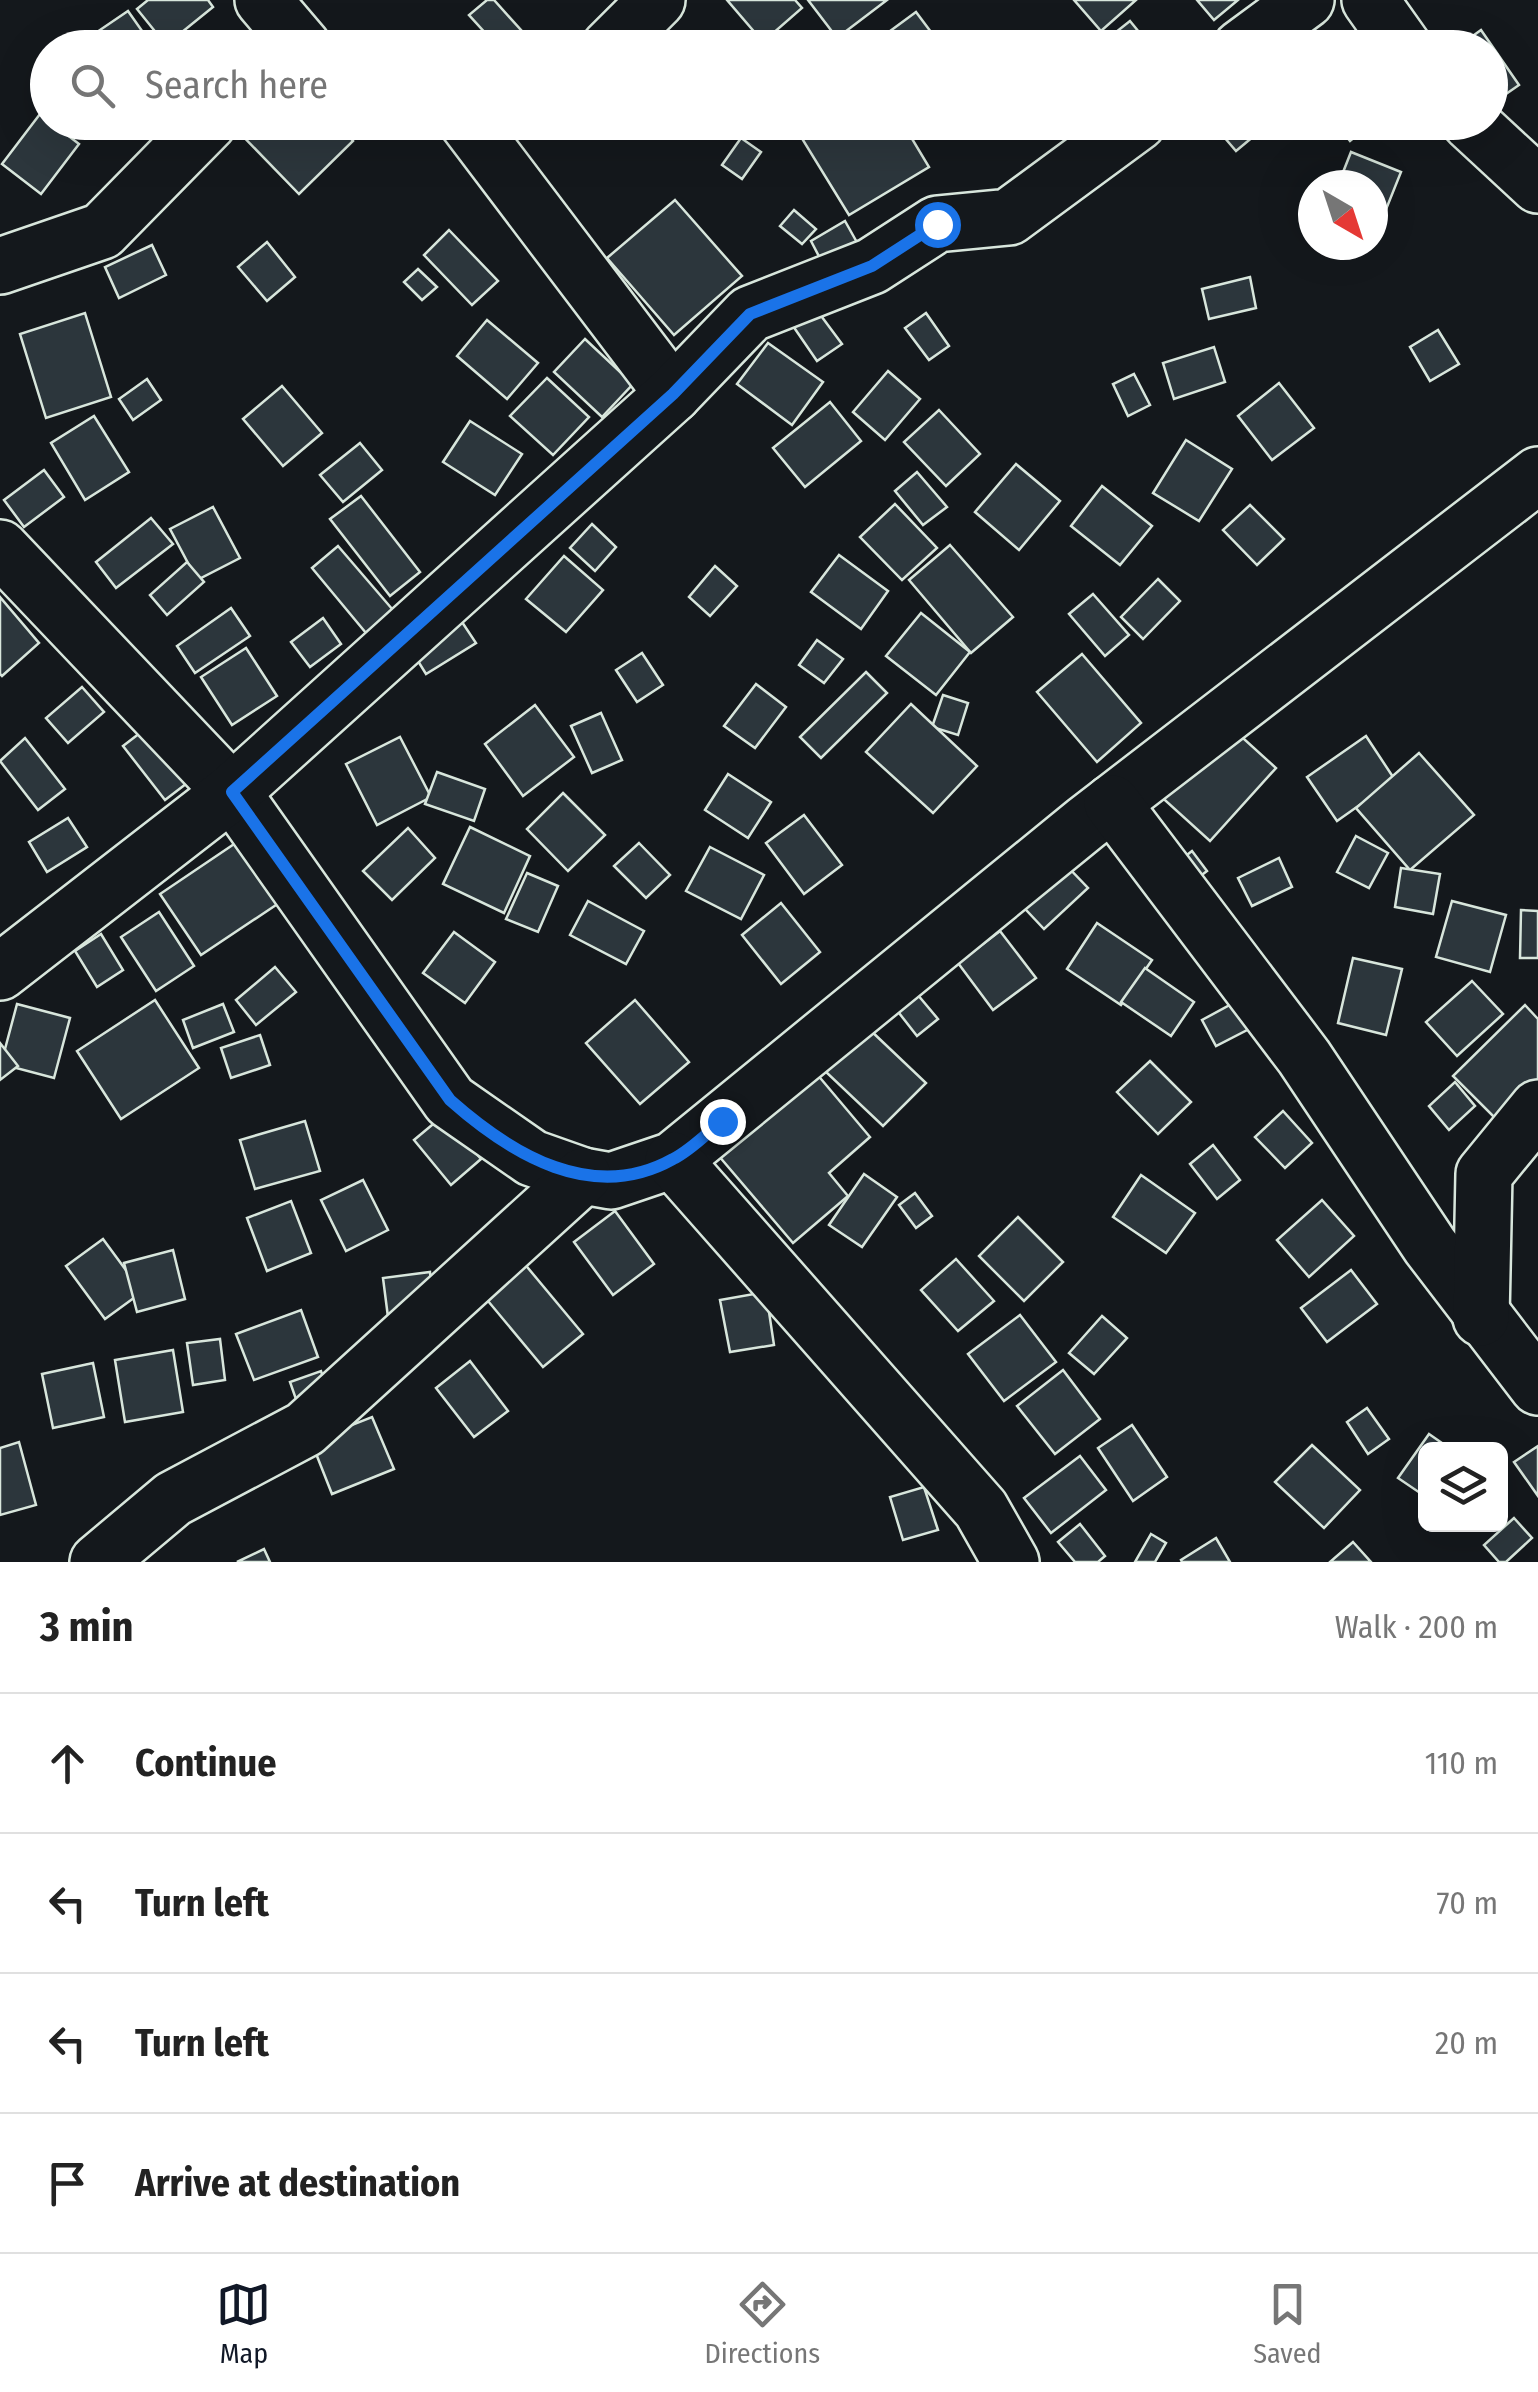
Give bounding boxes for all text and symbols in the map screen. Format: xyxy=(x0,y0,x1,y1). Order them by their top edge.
search box xyxy=(30,30,1508,140)
icon: search xyxy=(65,58,120,113)
text: Search here xyxy=(145,62,328,108)
north arrow xyxy=(1298,170,1388,260)
route start xyxy=(915,202,961,248)
route end xyxy=(700,1099,746,1145)
map controls xyxy=(1418,1442,1508,1532)
button: layers xyxy=(1418,1442,1508,1532)
text: 3 min xyxy=(40,1602,134,1652)
text: Walk · 200 m xyxy=(1335,1608,1498,1646)
icon: ahead xyxy=(40,1736,95,1791)
text: Continue xyxy=(135,1740,276,1786)
text: 110 m xyxy=(1425,1744,1498,1782)
icon: left xyxy=(40,1876,95,1931)
text: Turn left xyxy=(135,1880,269,1926)
text: 70 m xyxy=(1437,1884,1498,1922)
icon: left xyxy=(40,2016,95,2071)
text: Turn left xyxy=(135,2020,269,2066)
text: 20 m xyxy=(1435,2024,1498,2062)
icon: arrive xyxy=(40,2156,95,2211)
text: Arrive at destination xyxy=(135,2160,460,2206)
tab: Map xyxy=(216,2277,271,2370)
tab: Directions xyxy=(704,2277,820,2370)
tab: Saved xyxy=(1253,2277,1322,2370)

